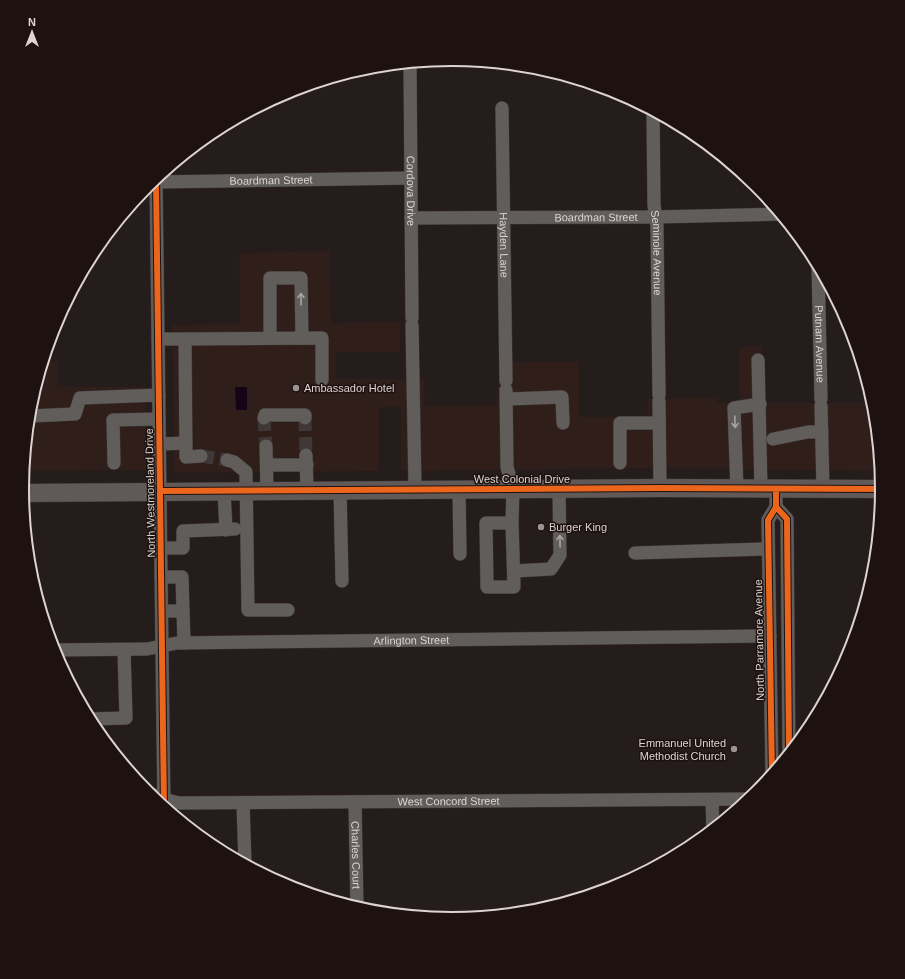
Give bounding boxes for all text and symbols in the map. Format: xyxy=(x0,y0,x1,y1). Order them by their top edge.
north arrow xyxy=(12,12,52,52)
text: N xyxy=(28,16,36,28)
street label: Cordova Drive xyxy=(405,156,417,226)
street label: Boardman Street xyxy=(229,174,313,187)
street label: Seminole Avenue xyxy=(649,209,664,296)
street label: Boardman Street xyxy=(554,211,638,223)
street label: Hayden Lane xyxy=(498,212,510,278)
one-way arrow xyxy=(297,293,305,306)
street label: Putnam Avenue xyxy=(813,305,827,383)
place label: Ambassador Hotel xyxy=(304,382,395,394)
marker: Ambassador Hotel xyxy=(291,383,301,393)
one-way arrow xyxy=(731,415,738,428)
street label: North Westmoreland Drive xyxy=(143,428,157,558)
street label: West Colonial Drive xyxy=(474,473,570,485)
place label: Burger King xyxy=(549,521,607,533)
marker: Burger King xyxy=(536,522,546,532)
one-way arrow xyxy=(556,535,564,548)
street label: North Parramore Avenue xyxy=(752,579,766,701)
street label: Arlington Street xyxy=(373,634,449,647)
place label: Emmanuel United Methodist Church xyxy=(639,737,726,762)
marker: Emmanuel United Methodist Church xyxy=(729,744,739,754)
street label: West Concord Street xyxy=(398,795,500,807)
street label: Charles Court xyxy=(349,821,363,889)

